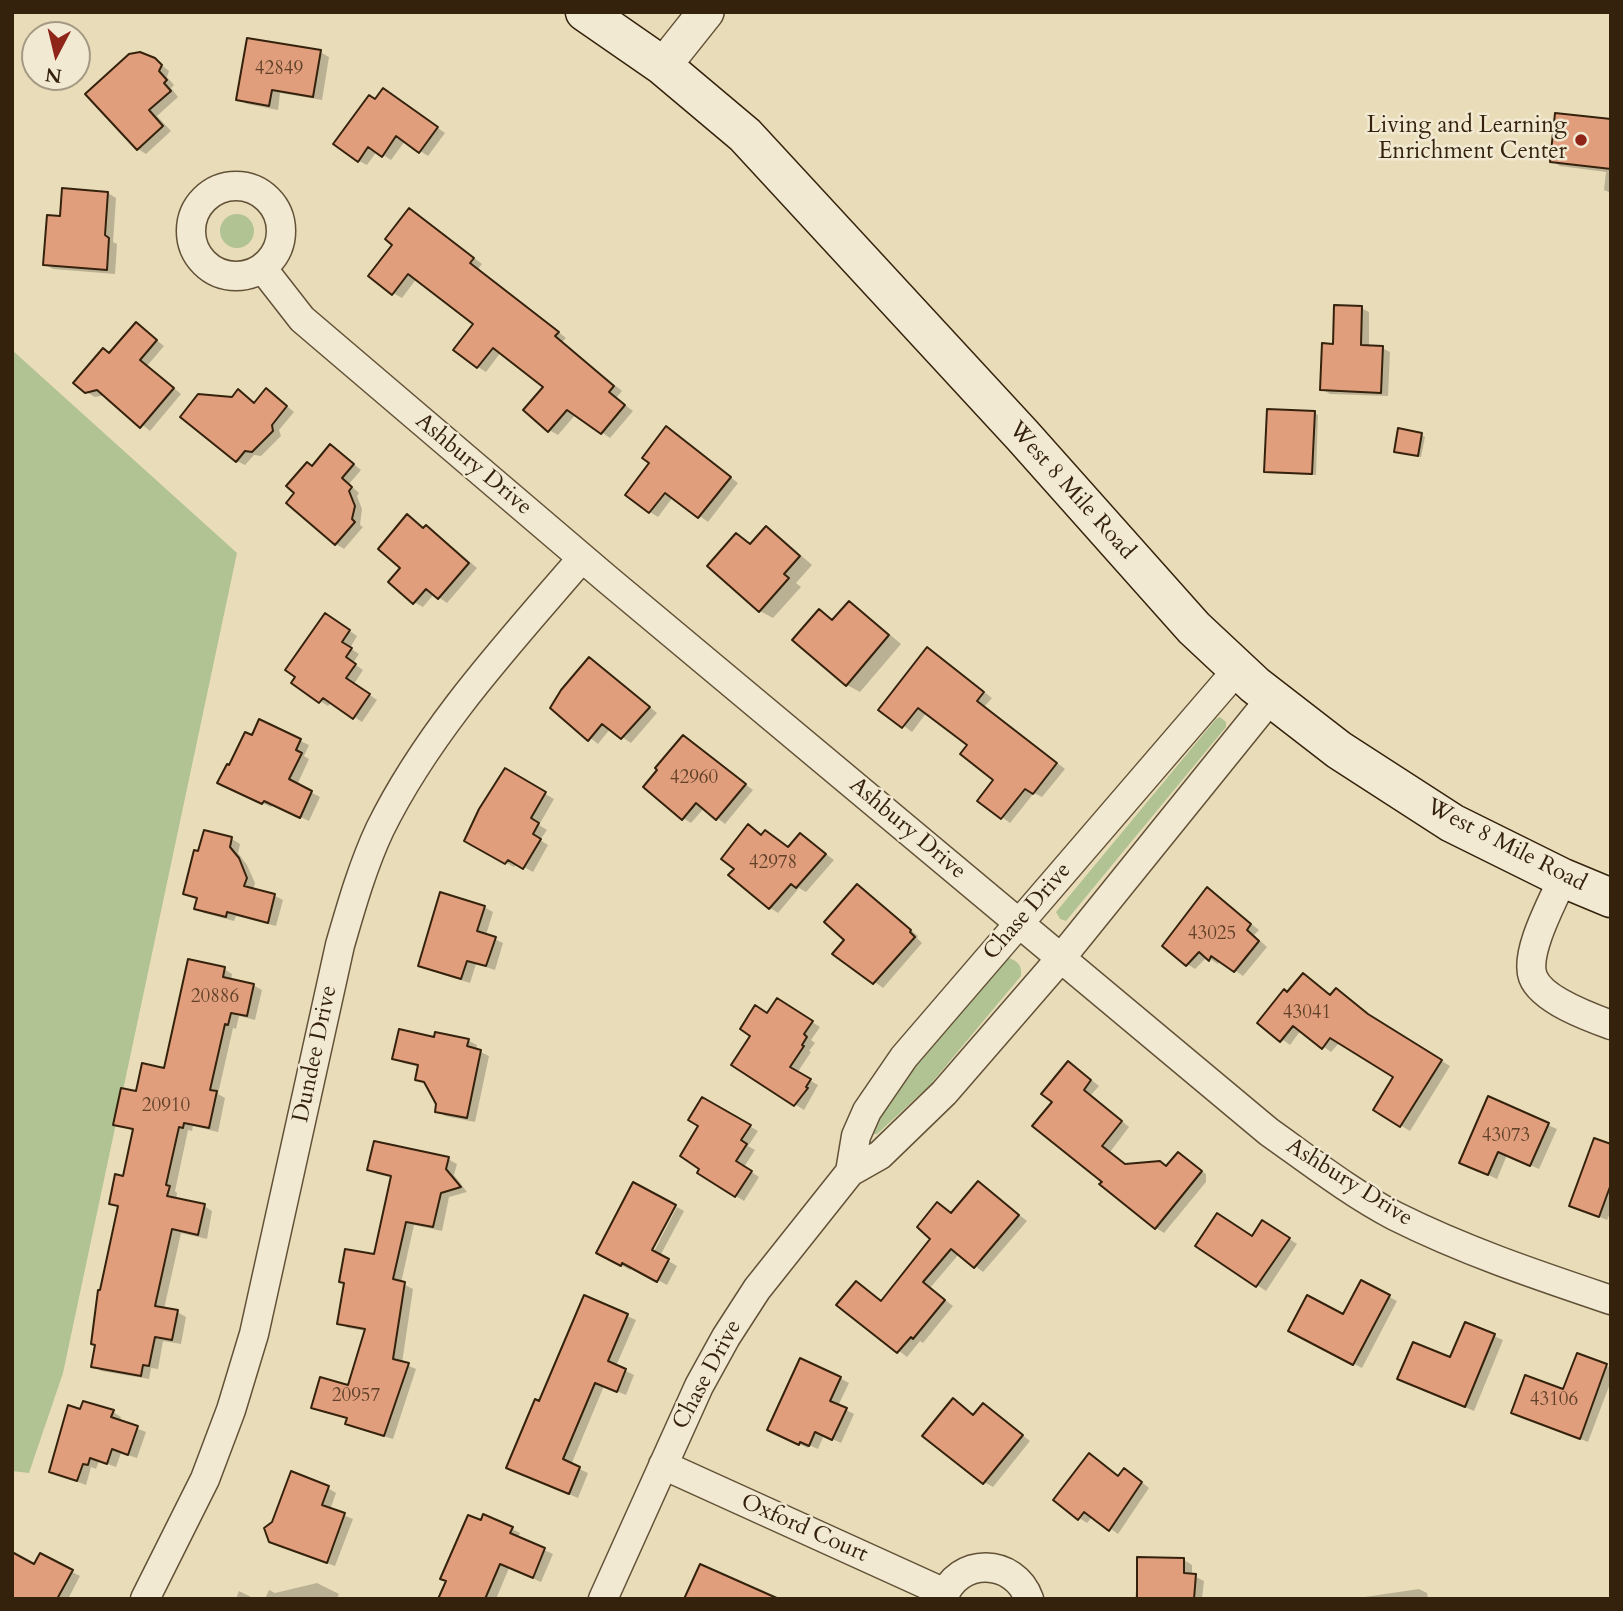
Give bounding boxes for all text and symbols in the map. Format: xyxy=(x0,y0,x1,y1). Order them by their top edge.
north arrow xyxy=(21,21,91,91)
house number: 42849 xyxy=(255,59,303,81)
text: N xyxy=(44,61,63,89)
place label: Living and Learning Enrichment Center xyxy=(1367,113,1567,167)
marker: Living and Learning Enrichment Center xyxy=(1573,132,1589,148)
street label: Ashbury Drive xyxy=(409,408,537,522)
street label: West 8 Mile Road xyxy=(1002,416,1140,566)
house number: 42960 xyxy=(670,768,718,790)
street label: Ashbury Drive xyxy=(843,772,971,886)
street label: West 8 Mile Road xyxy=(1421,794,1591,898)
house number: 42978 xyxy=(749,853,797,875)
street label: Chase Drive xyxy=(978,858,1078,966)
house number: 43025 xyxy=(1188,924,1236,946)
street label: Dundee Drive xyxy=(288,983,344,1125)
house number: 20886 xyxy=(191,987,239,1009)
house number: 43041 xyxy=(1283,1003,1331,1025)
house number: 20910 xyxy=(142,1096,190,1118)
house number: 43073 xyxy=(1482,1126,1530,1148)
street label: Ashbury Drive xyxy=(1281,1133,1417,1233)
street label: Chase Drive xyxy=(668,1316,748,1434)
house number: 20957 xyxy=(332,1386,380,1408)
house number: 43106 xyxy=(1530,1390,1578,1412)
street label: Oxford Court xyxy=(736,1489,872,1569)

